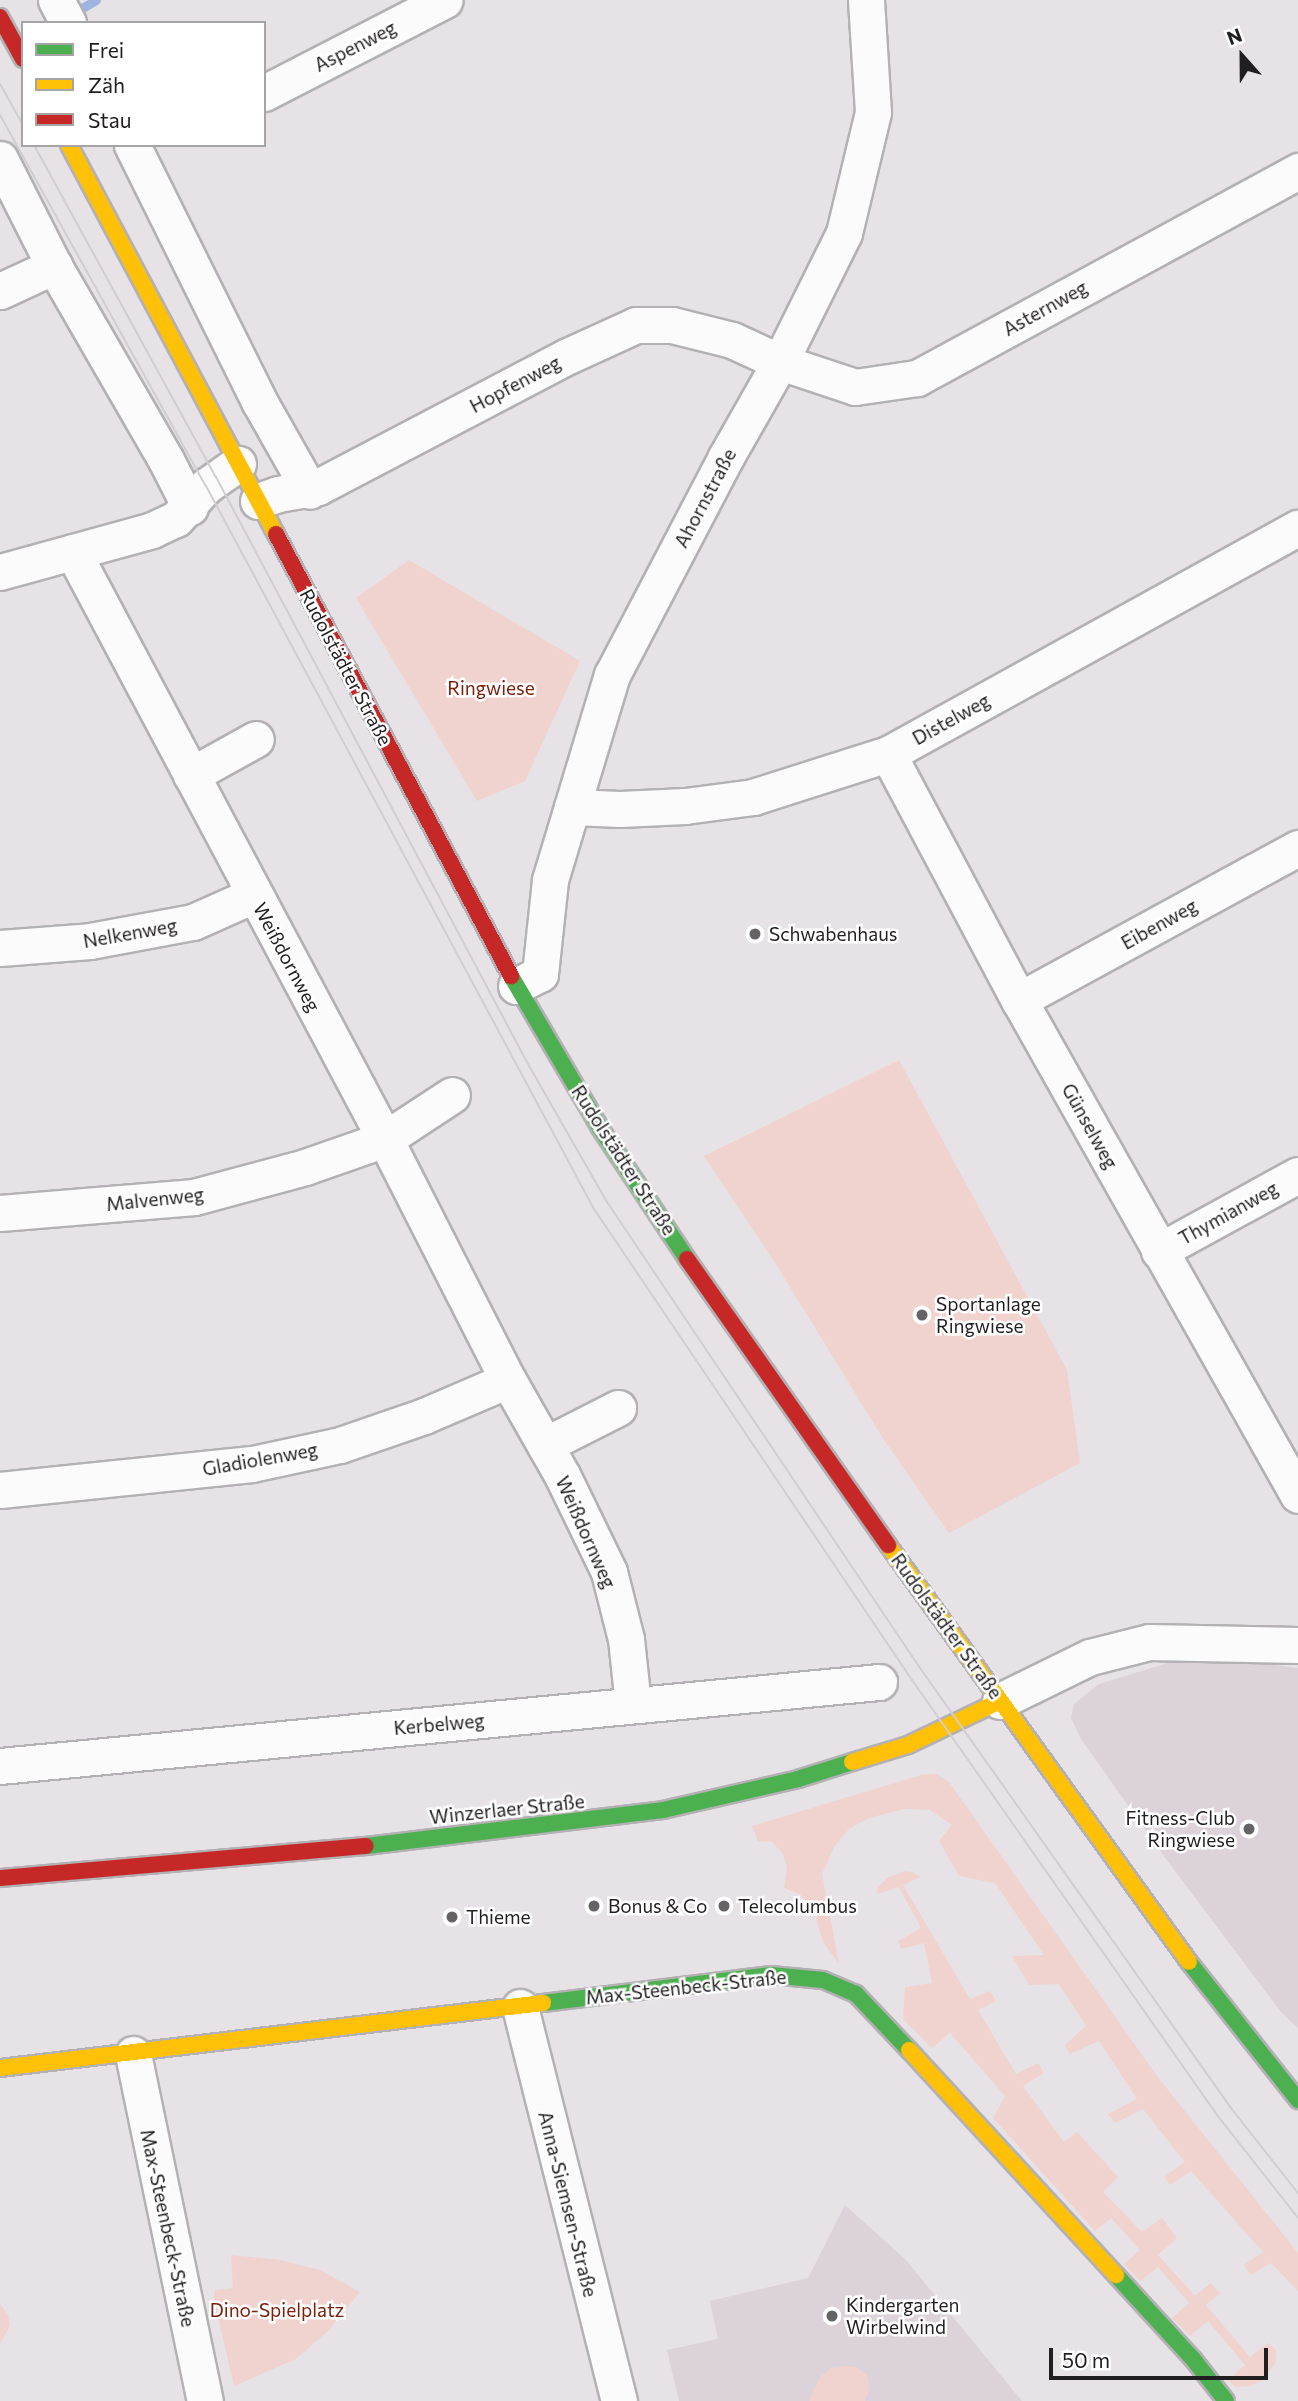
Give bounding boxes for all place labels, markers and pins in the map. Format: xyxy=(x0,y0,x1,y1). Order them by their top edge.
place label: Schwabenhaus xyxy=(769,923,897,945)
marker: Schwabenhaus xyxy=(747,926,763,942)
place label: Sportanlage Ringwiese xyxy=(936,1293,1041,1337)
marker: Sportanlage Ringwiese xyxy=(914,1307,930,1323)
place label: Fitness-Club Ringwiese xyxy=(1126,1807,1235,1851)
marker: Fitness-Club Ringwiese xyxy=(1241,1821,1257,1837)
place label: Bonus & Co xyxy=(608,1895,707,1917)
place label: Telecolumbus xyxy=(738,1895,857,1917)
marker: Bonus & Co xyxy=(586,1898,602,1914)
marker: Telecolumbus xyxy=(716,1898,732,1914)
place label: Thieme xyxy=(466,1906,531,1928)
marker: Thieme xyxy=(444,1909,460,1925)
place label: Kindergarten Wirbelwind xyxy=(846,2294,959,2338)
marker: Kindergarten Wirbelwind xyxy=(824,2308,840,2324)

